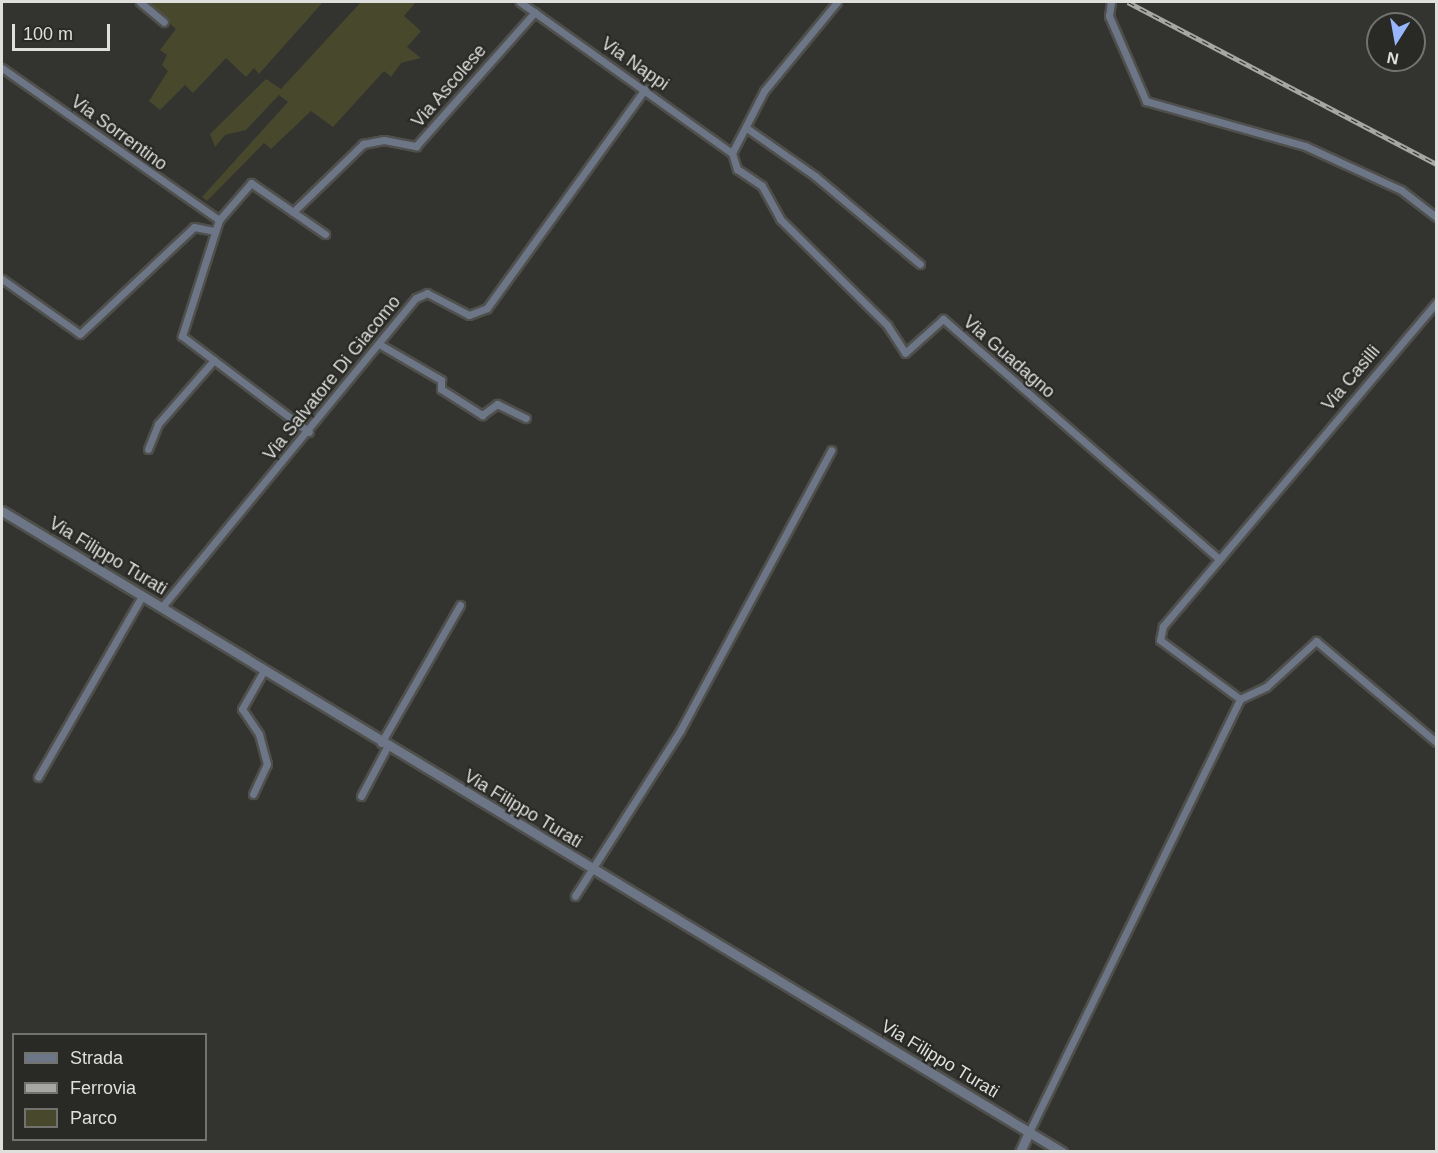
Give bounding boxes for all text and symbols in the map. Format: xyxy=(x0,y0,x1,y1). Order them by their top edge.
scale bar xyxy=(15,12,112,50)
north arrow xyxy=(1366,12,1426,72)
text: 100 m xyxy=(23,24,73,44)
street label: Via Nappi xyxy=(597,33,673,95)
street label: Via Ascolese xyxy=(407,40,491,132)
text: N xyxy=(1386,49,1400,68)
street label: Via Sorrentino xyxy=(67,91,171,175)
street label: Via Salvatore Di Giacomo xyxy=(259,291,405,465)
street label: Via Guadagno xyxy=(959,311,1059,403)
street label: Via Casilli xyxy=(1317,341,1385,415)
street label: Via Filippo Turati xyxy=(45,512,171,600)
street label: Via Filippo Turati xyxy=(460,765,586,853)
street label: Via Filippo Turati xyxy=(877,1015,1003,1103)
legend xyxy=(12,1033,207,1141)
text: Strada xyxy=(70,1048,123,1068)
text: Ferrovia xyxy=(70,1078,136,1098)
text: Parco xyxy=(70,1108,117,1128)

